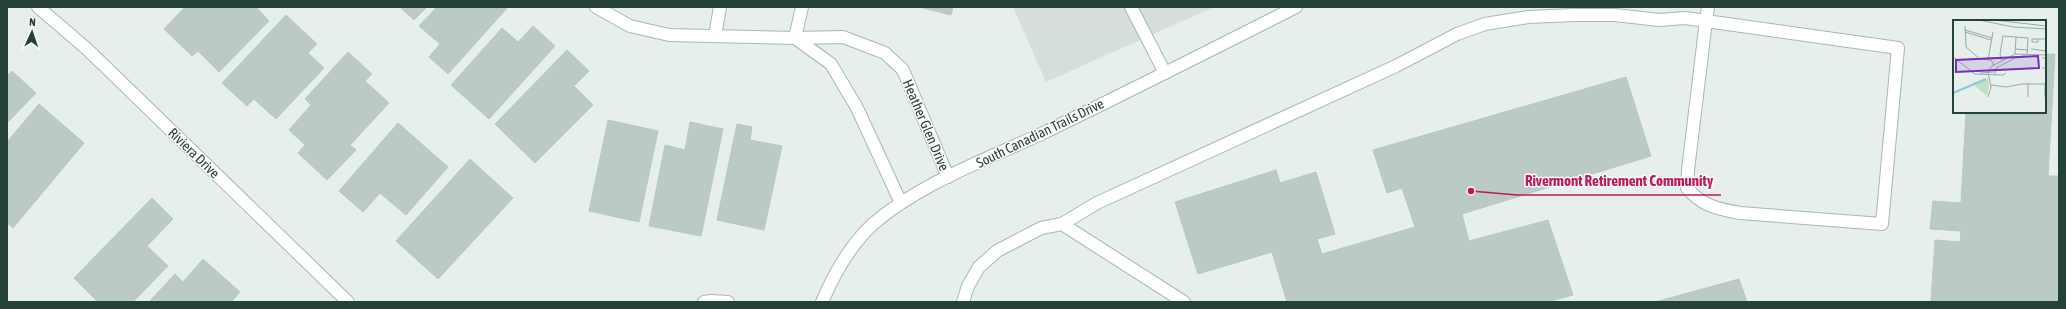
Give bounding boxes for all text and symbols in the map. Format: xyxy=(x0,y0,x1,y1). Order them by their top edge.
north arrow xyxy=(12,12,52,52)
text: N xyxy=(29,16,36,28)
inset map xyxy=(1953,20,2046,113)
street label: Heather Glen Drive xyxy=(900,77,952,173)
street label: South Canadian Trails Drive xyxy=(974,95,1106,171)
street label: Riviera Drive xyxy=(165,125,223,181)
callout: Rivermont Retirement Community xyxy=(1517,168,1721,195)
text: Rivermont Retirement Community xyxy=(1525,172,1714,189)

